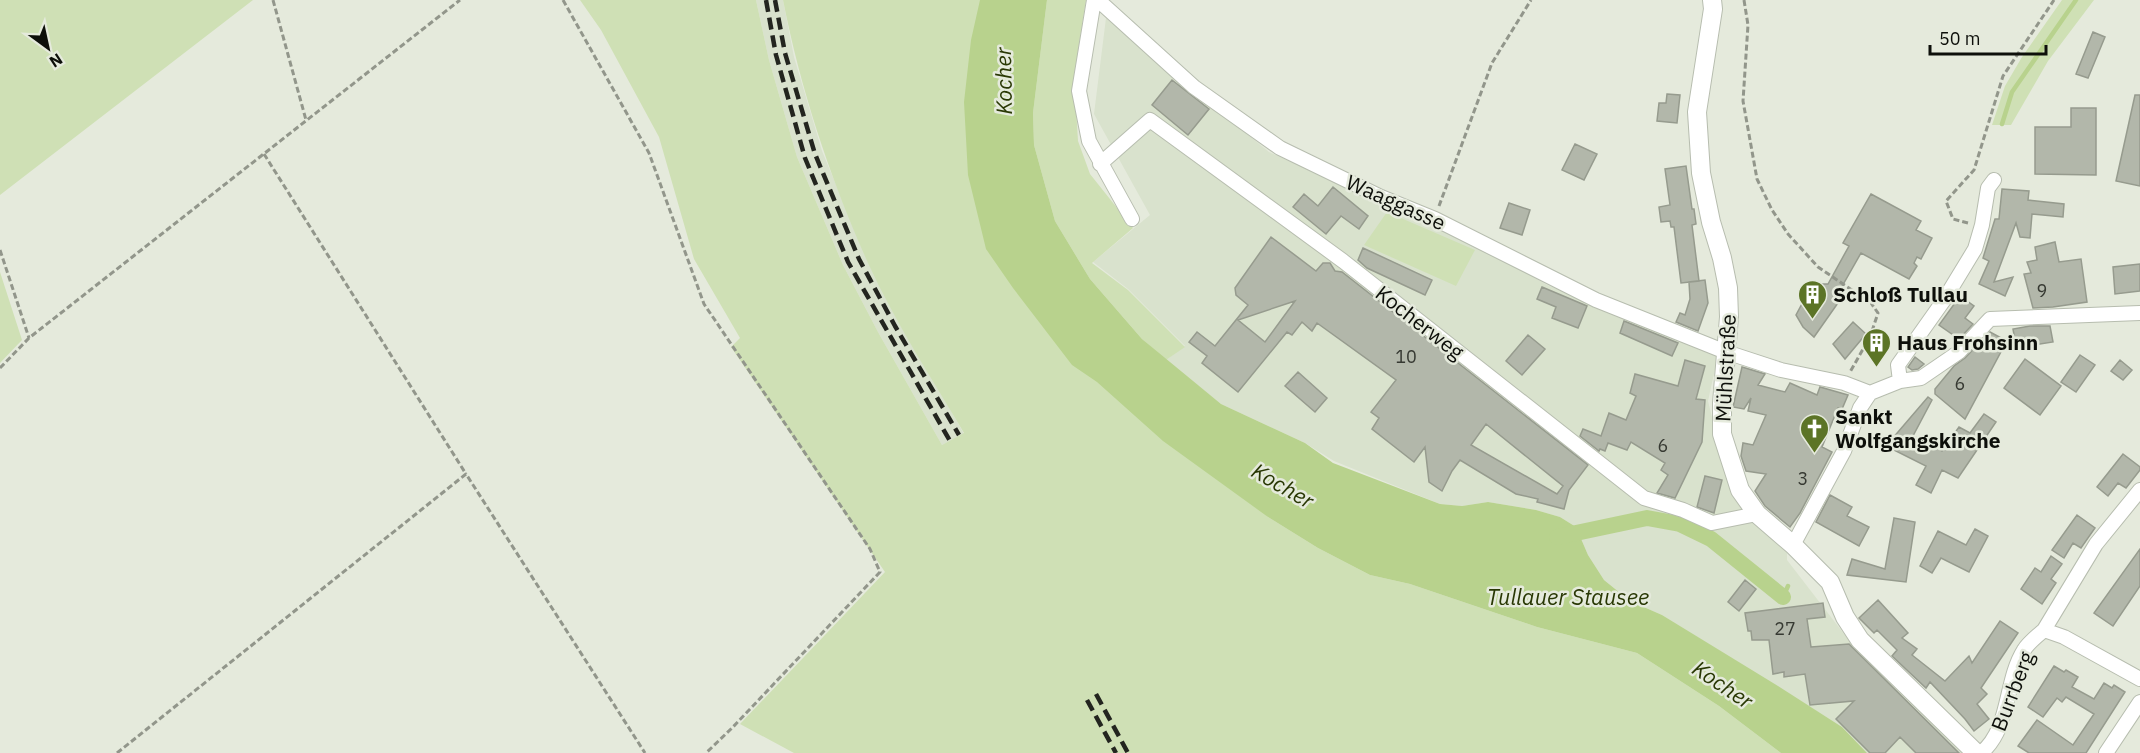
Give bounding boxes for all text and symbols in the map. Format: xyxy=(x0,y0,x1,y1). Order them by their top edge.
north arrow xyxy=(18,18,78,78)
scale bar xyxy=(1930,18,2046,56)
text: 50 m xyxy=(1939,27,1981,50)
water label: Kocher xyxy=(988,46,1018,115)
text: N xyxy=(46,49,66,72)
street label: Waaggasse xyxy=(1342,168,1450,236)
building icon: Schloß Tullau xyxy=(1796,278,1828,320)
street label: Kocherweg xyxy=(1370,279,1470,365)
house number: 9 xyxy=(2037,279,2047,302)
place label: Schloß Tullau xyxy=(1833,280,1968,308)
street label: Mühlstraße xyxy=(1708,313,1742,423)
building icon: Haus Frohsinn xyxy=(1860,326,1892,368)
place label: Haus Frohsinn xyxy=(1897,328,2038,356)
house number: 10 xyxy=(1395,345,1417,368)
house number: 6 xyxy=(1955,372,1965,395)
place label: Sankt Wolfgangskirche xyxy=(1835,402,2001,454)
church icon: Sankt Wolfgangskirche xyxy=(1798,412,1830,454)
house number: 6 xyxy=(1658,434,1668,457)
water label: Kocher xyxy=(1247,456,1320,515)
house number: 3 xyxy=(1798,467,1808,490)
water label: Tullauer Stausee xyxy=(1487,582,1649,611)
house number: 27 xyxy=(1774,617,1796,640)
street label: Burrberg xyxy=(1984,647,2040,735)
water label: Kocher xyxy=(1687,653,1760,715)

